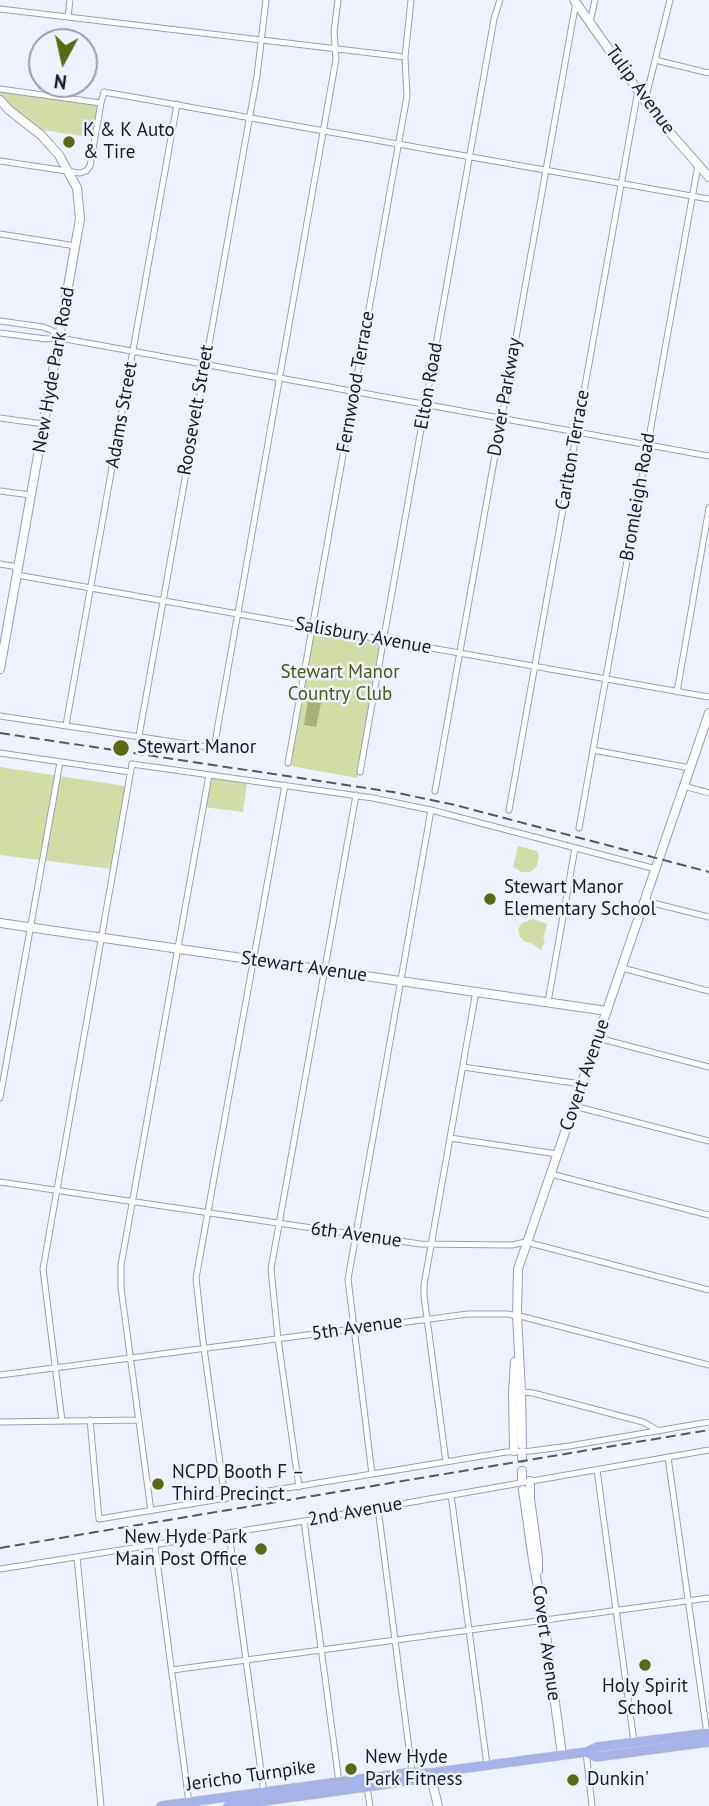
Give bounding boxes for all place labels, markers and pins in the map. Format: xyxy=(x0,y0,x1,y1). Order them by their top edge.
place label: K & K Auto & Tire xyxy=(83,120,175,164)
marker: K & K Auto & Tire xyxy=(61,134,77,150)
place label: Stewart Manor xyxy=(137,737,256,759)
marker: Stewart Manor xyxy=(111,738,131,758)
place label: Stewart Manor Elementary School xyxy=(504,877,656,921)
marker: Stewart Manor Elementary School xyxy=(482,891,498,907)
place label: NCPD Booth F – Third Precinct xyxy=(172,1462,305,1506)
marker: NCPD Booth F – Third Precinct xyxy=(150,1476,166,1492)
place label: New Hyde Park Main Post Office xyxy=(115,1527,247,1571)
marker: New Hyde Park Main Post Office xyxy=(253,1541,269,1557)
marker: Holy Spirit School xyxy=(637,1657,653,1673)
place label: Holy Spirit School xyxy=(602,1676,688,1720)
place label: New Hyde Park Fitness xyxy=(365,1747,462,1791)
marker: New Hyde Park Fitness xyxy=(343,1761,359,1777)
place label: Dunkin' xyxy=(587,1769,649,1791)
marker: Dunkin' xyxy=(565,1772,581,1788)

